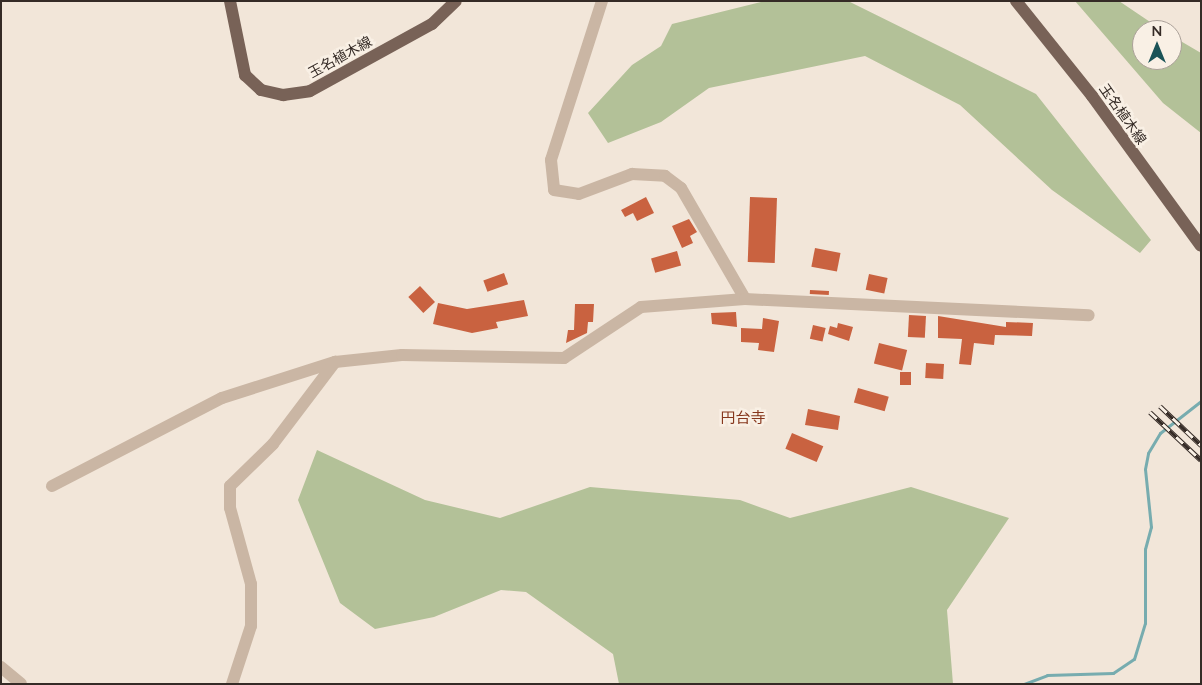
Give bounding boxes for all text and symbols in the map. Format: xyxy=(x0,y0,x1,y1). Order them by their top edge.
north arrow xyxy=(1132,20,1182,70)
text: N xyxy=(1152,22,1162,39)
street label: 玉名植木線 xyxy=(305,33,375,81)
street label: 玉名植木線 xyxy=(1096,81,1150,147)
district label: 円台寺 xyxy=(721,409,765,427)

